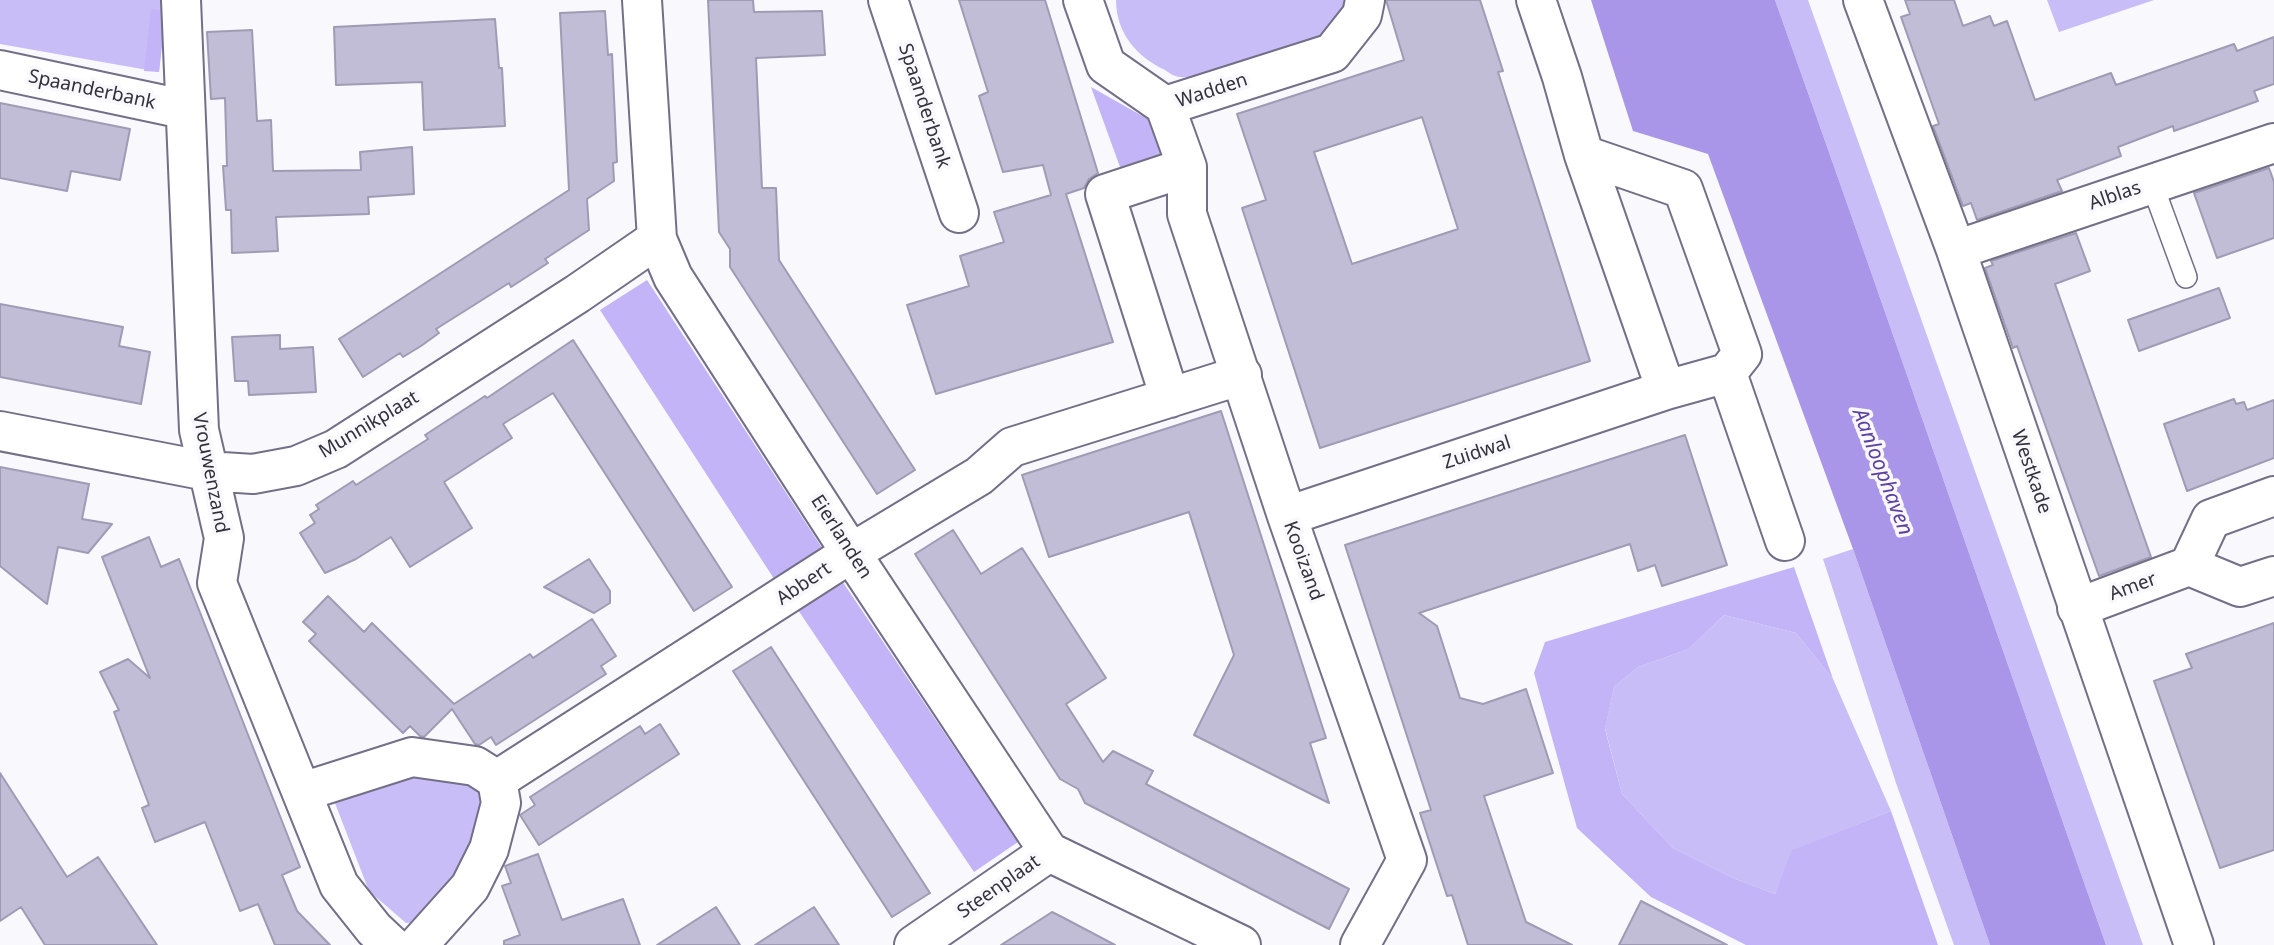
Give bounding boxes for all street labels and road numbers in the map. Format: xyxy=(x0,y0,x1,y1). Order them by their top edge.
street label: Spaanderbank xyxy=(893,41,955,171)
street label: Spaanderbank xyxy=(26,65,158,115)
street label: Wadden xyxy=(1173,69,1251,113)
street label: Alblas xyxy=(2086,177,2144,215)
street label: Munnikplaat xyxy=(315,386,423,464)
street label: Vrouwenzand xyxy=(187,411,233,535)
street label: Westkade xyxy=(2006,427,2056,517)
street label: Zuidwal xyxy=(1440,431,1514,475)
street label: Eierlanden xyxy=(805,491,877,583)
street label: Kooizand xyxy=(1278,518,1328,604)
street label: Abbert xyxy=(772,558,836,610)
street label: Amer xyxy=(2106,568,2160,606)
street label: Steenplaat xyxy=(953,850,1045,924)

